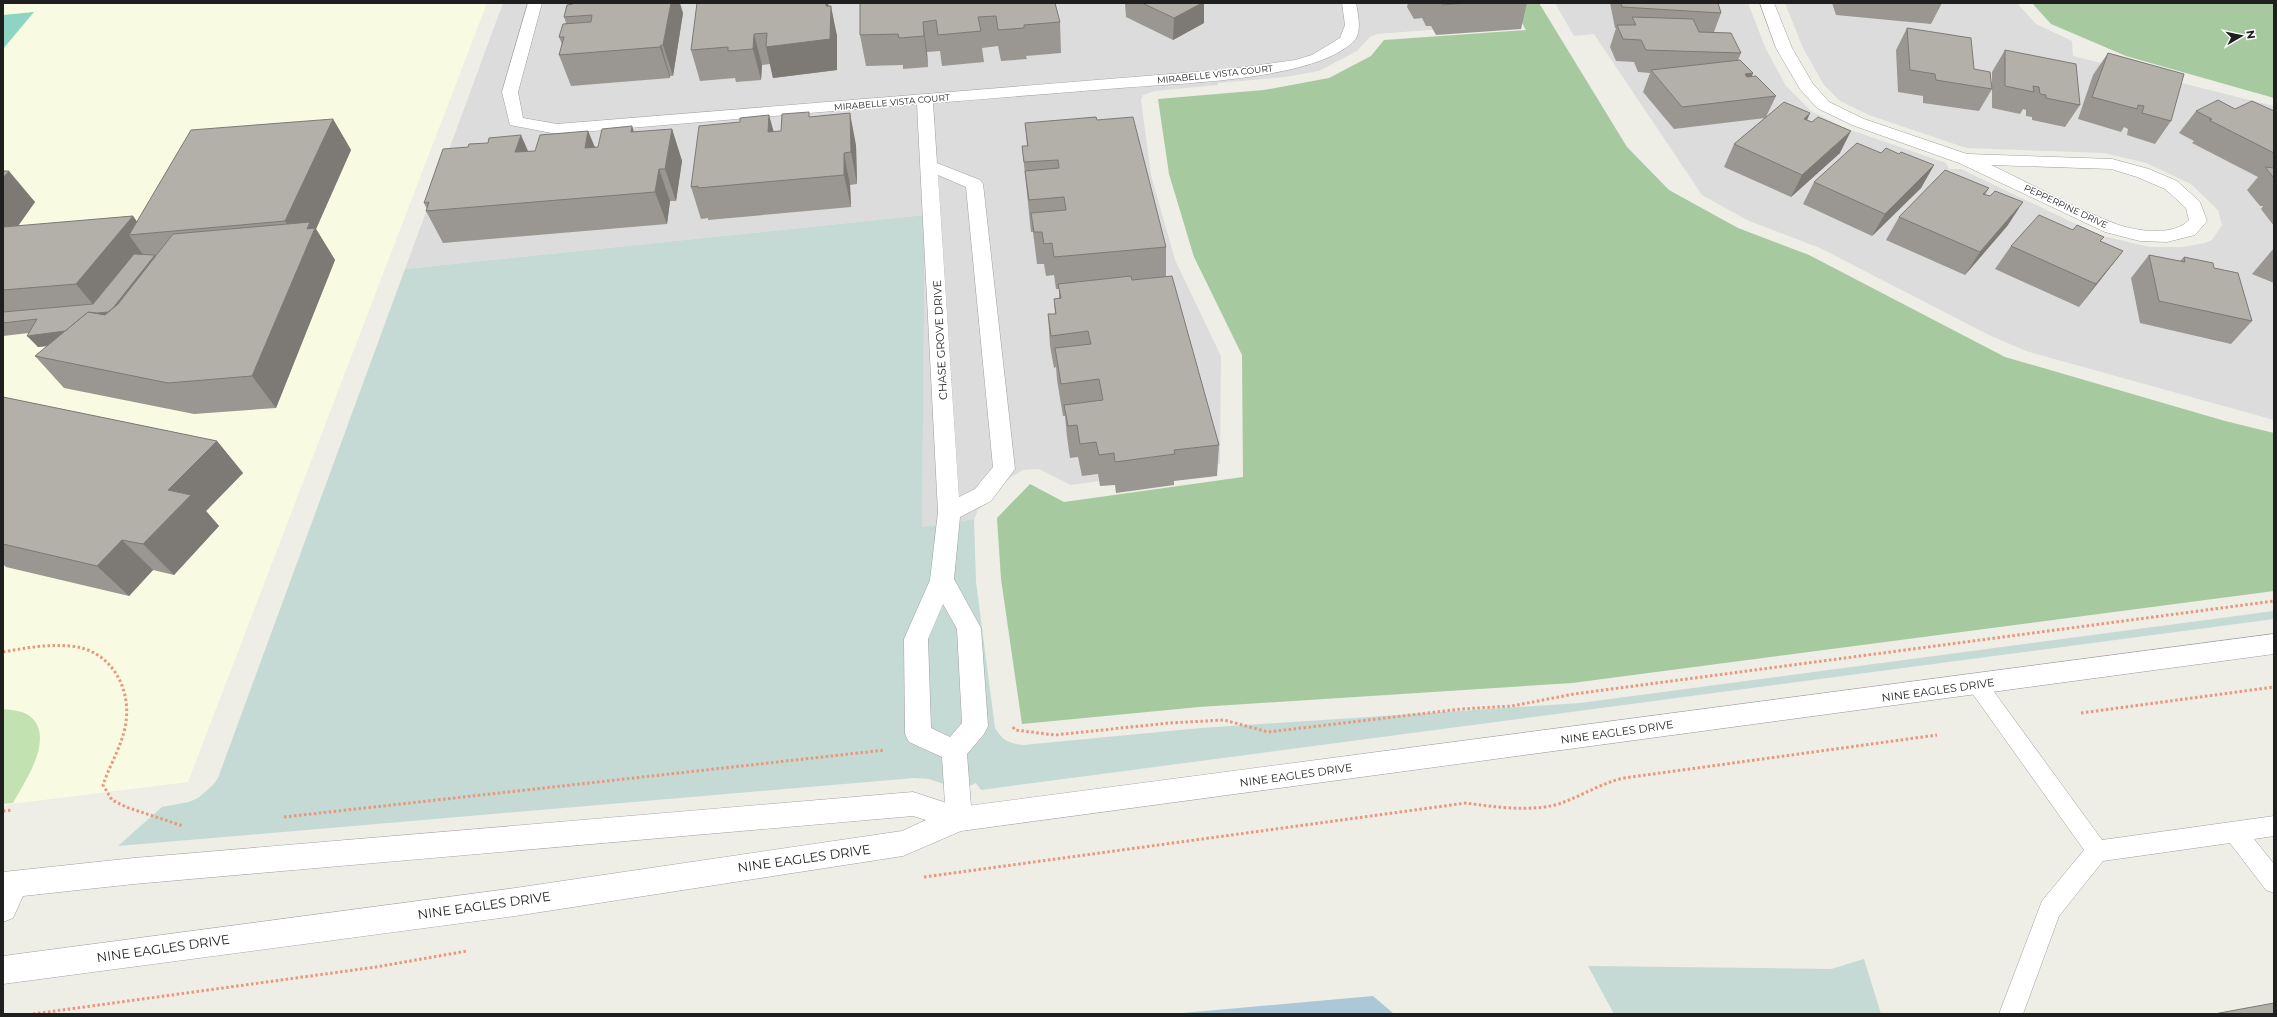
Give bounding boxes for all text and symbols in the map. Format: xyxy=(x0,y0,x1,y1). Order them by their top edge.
north arrow xyxy=(2221,16,2261,56)
text: N xyxy=(2243,29,2258,40)
street label: MIRABELLE VISTA COURT xyxy=(1157,62,1274,86)
street label: MIRABELLE VISTA COURT xyxy=(834,91,951,113)
street label: PEPPERPINE DRIVE xyxy=(2022,182,2110,230)
street label: CHASE GROVE DRIVE xyxy=(930,280,950,400)
street label: NINE EAGLES DRIVE xyxy=(1881,675,1995,705)
street label: NINE EAGLES DRIVE xyxy=(1560,717,1674,747)
street label: NINE EAGLES DRIVE xyxy=(1239,760,1353,790)
street label: NINE EAGLES DRIVE xyxy=(736,841,872,875)
street label: NINE EAGLES DRIVE xyxy=(416,888,552,922)
street label: NINE EAGLES DRIVE xyxy=(95,931,231,965)

